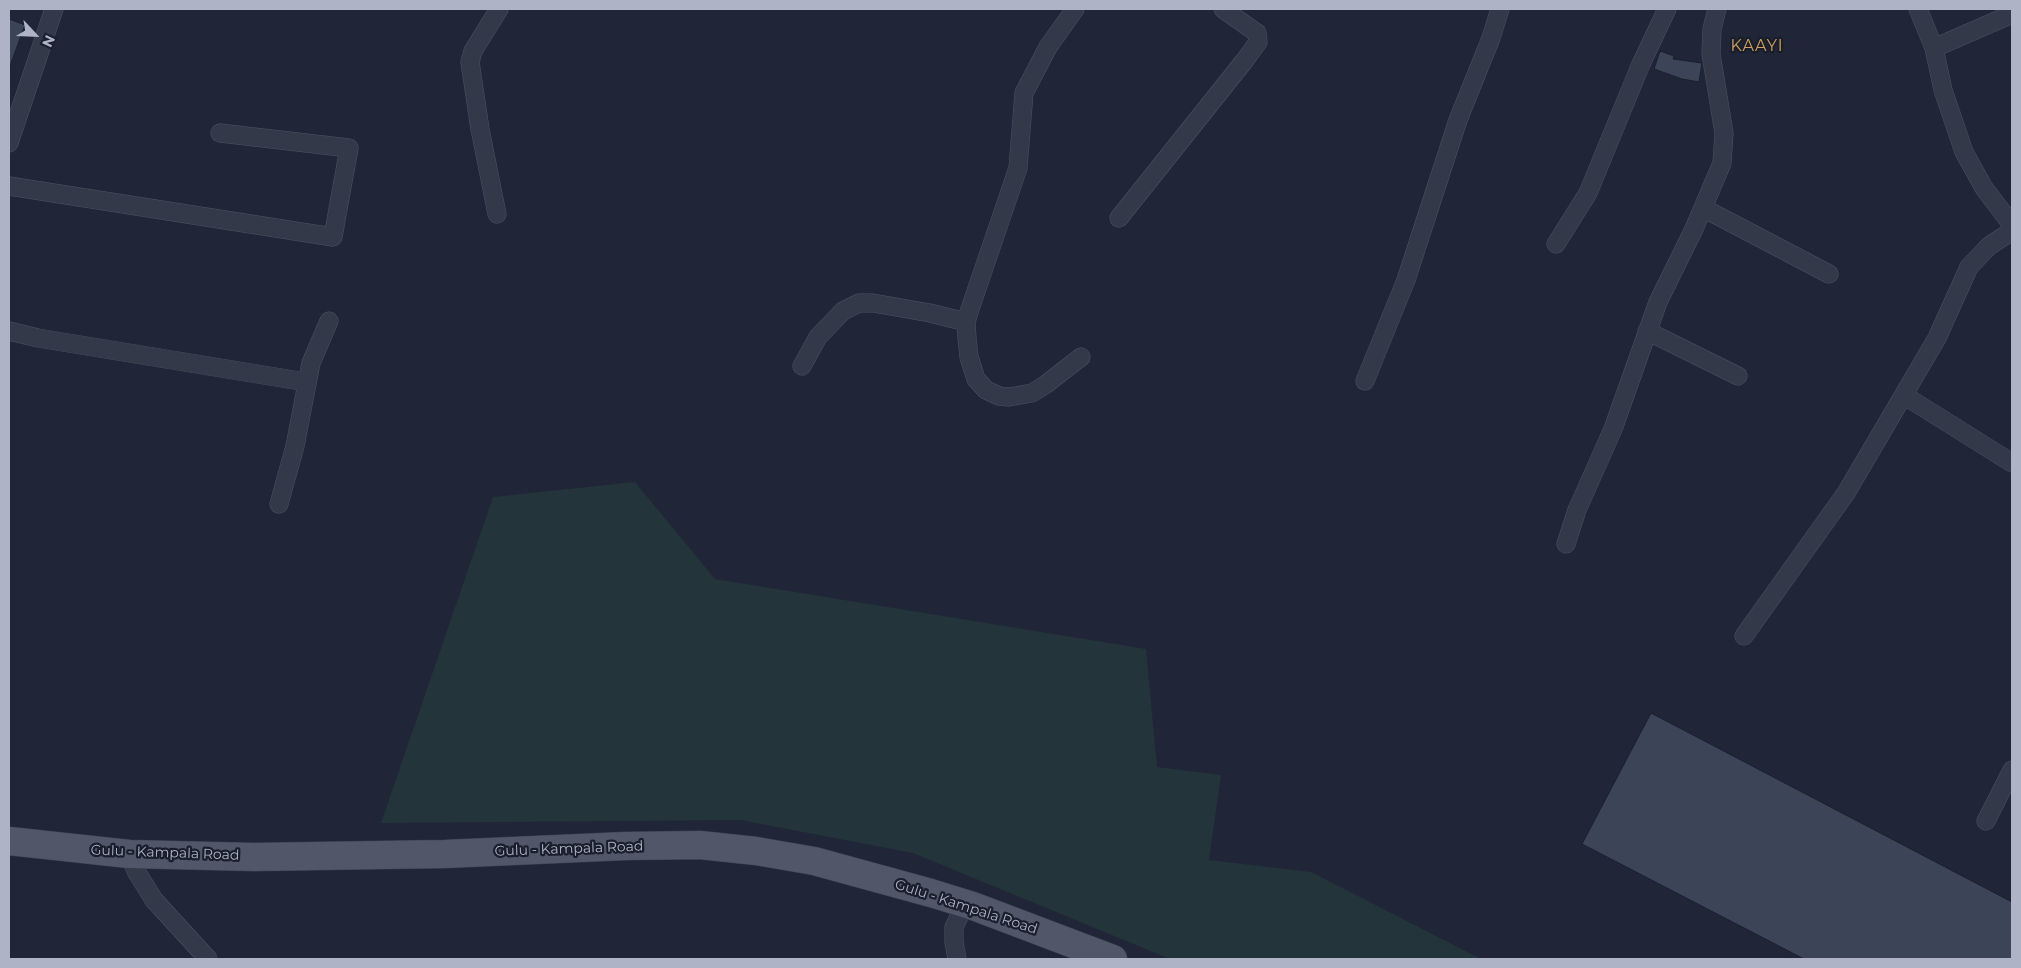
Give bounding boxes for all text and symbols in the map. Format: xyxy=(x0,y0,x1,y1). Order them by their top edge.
north arrow xyxy=(10,10,60,60)
text: N xyxy=(38,32,59,50)
district label: KAAYI xyxy=(1730,36,1784,56)
street label: Gulu - Kampala Road xyxy=(494,838,644,860)
street label: Gulu - Kampala Road xyxy=(90,842,240,864)
street label: Gulu - Kampala Road xyxy=(893,876,1039,938)

